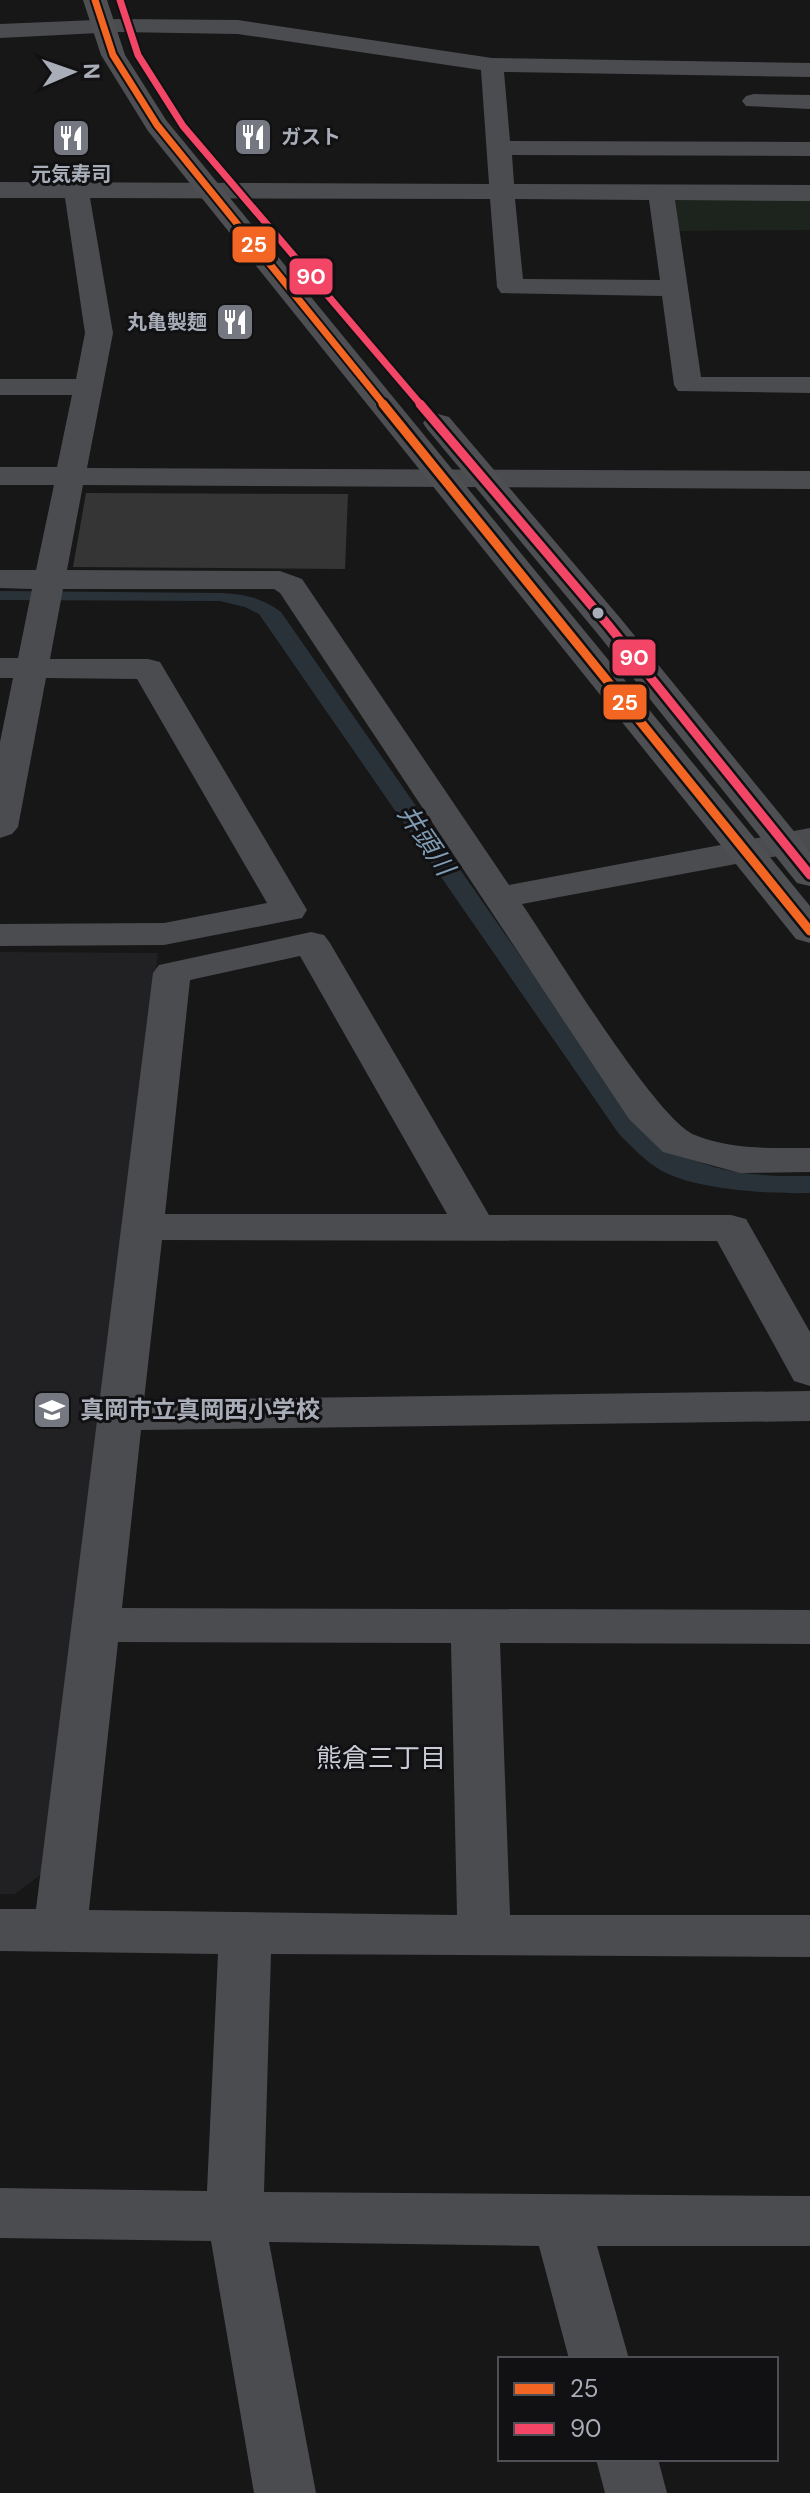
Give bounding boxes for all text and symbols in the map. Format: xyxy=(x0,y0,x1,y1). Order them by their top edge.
north arrow xyxy=(32,32,112,112)
text: N xyxy=(77,63,106,80)
restaurant icon: ガスト xyxy=(232,116,274,158)
restaurant icon: 元気寿司 xyxy=(50,117,92,159)
place label: ガスト xyxy=(281,124,341,150)
place label: 元気寿司 xyxy=(31,161,111,187)
line badge: 25 xyxy=(231,225,277,264)
text: 25 xyxy=(241,230,267,259)
line badge: 90 xyxy=(288,257,334,296)
text: 90 xyxy=(296,262,326,291)
restaurant icon: 丸亀製麺 xyxy=(214,301,256,343)
place label: 丸亀製麺 xyxy=(127,309,207,335)
unlabelled marker xyxy=(590,605,606,621)
line badge: 90 xyxy=(611,638,657,677)
text: 90 xyxy=(619,643,649,672)
line badge: 25 xyxy=(602,683,648,721)
text: 25 xyxy=(612,688,638,717)
water label: 井頭川 xyxy=(390,798,464,884)
school or university icon: 真岡市立真岡西小学校 xyxy=(31,1389,73,1431)
place label: 真岡市立真岡西小学校 xyxy=(80,1394,320,1425)
district label: 熊倉三丁目 xyxy=(316,1741,446,1775)
legend xyxy=(498,2357,778,2461)
text: 25 xyxy=(570,2373,598,2404)
text: 90 xyxy=(570,2413,602,2444)

